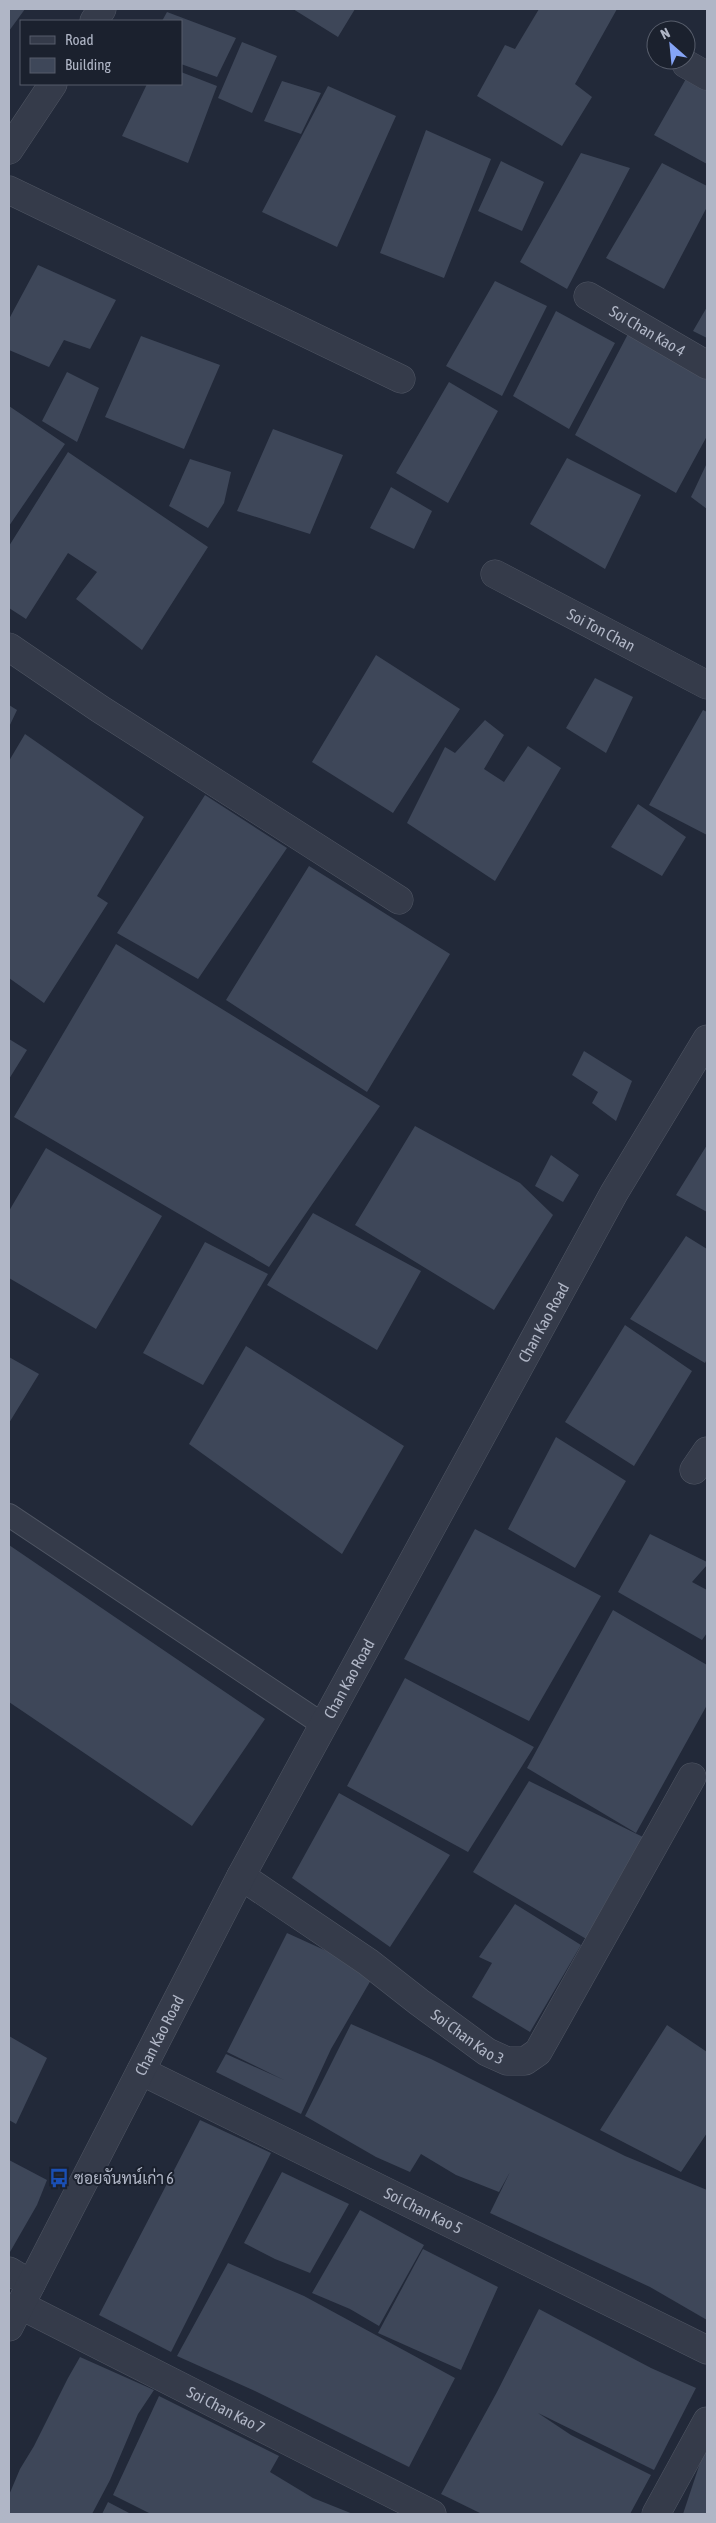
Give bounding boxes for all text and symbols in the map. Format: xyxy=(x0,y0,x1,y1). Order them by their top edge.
legend xyxy=(20,20,182,85)
north arrow xyxy=(646,20,696,70)
text: N xyxy=(658,24,672,42)
text: Road xyxy=(65,31,94,48)
text: Building xyxy=(65,56,111,73)
street label: Soi Chan Kao 4 xyxy=(606,302,689,360)
street label: Soi Ton Chan xyxy=(564,605,638,655)
street label: Chan Kao Road xyxy=(514,1280,572,1365)
street label: Chan Kao Road xyxy=(320,1636,378,1721)
street label: Chan Kao Road xyxy=(131,1992,187,2078)
street label: Soi Chan Kao 3 xyxy=(428,2005,507,2068)
place label: ซอยจันทน์เก่า 6 xyxy=(74,2166,174,2187)
bus stop icon: ซอยจันทน์เก่า 6 xyxy=(48,2167,70,2189)
street label: Soi Chan Kao 5 xyxy=(382,2183,466,2237)
street label: Soi Chan Kao 7 xyxy=(184,2382,268,2437)

